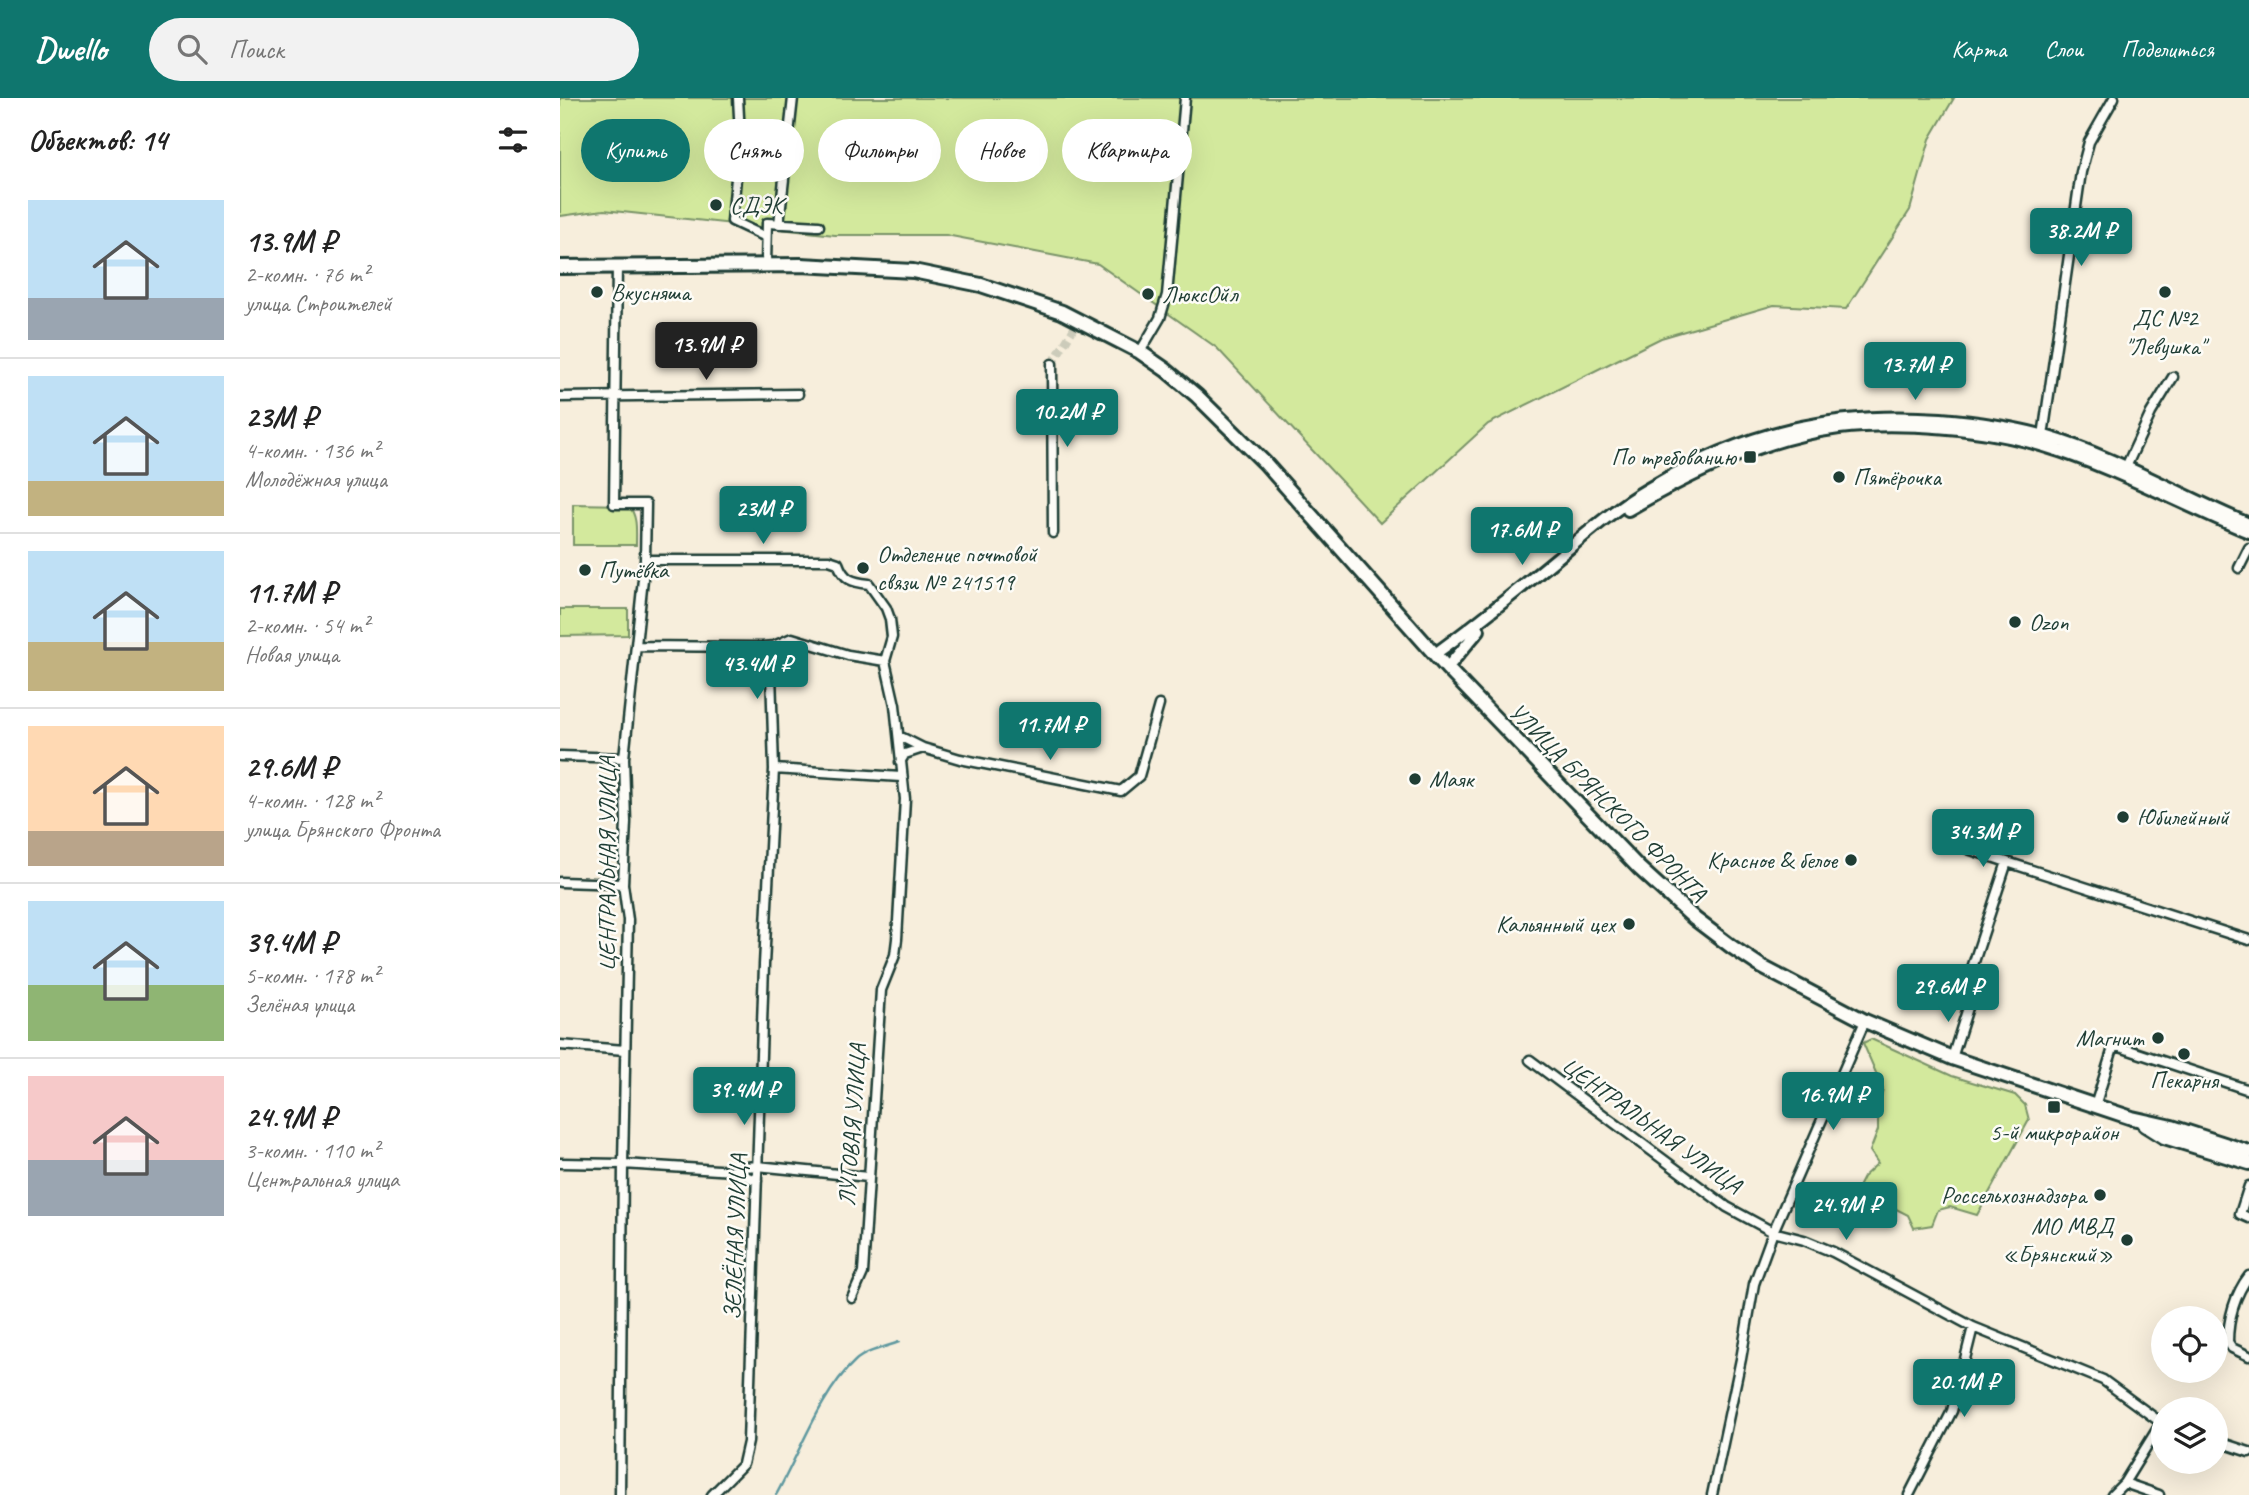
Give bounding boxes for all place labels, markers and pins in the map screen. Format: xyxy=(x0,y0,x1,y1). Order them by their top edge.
place label: СДЭК xyxy=(730,190,788,220)
marker: СДЭК xyxy=(708,197,724,213)
pin: 38.2M ₽ xyxy=(2016,208,2146,268)
place label: Вкусняша xyxy=(611,277,692,307)
place label: ЛюксОйл xyxy=(1162,279,1239,309)
marker: Вкусняша xyxy=(589,284,605,300)
marker: ДС №2 "Левушка" xyxy=(2157,284,2173,300)
marker: ЛюксОйл xyxy=(1140,286,1156,302)
place label: ДС №2 "Левушка" xyxy=(2125,303,2210,361)
pin: 13.9M ₽ xyxy=(641,322,771,382)
pin: 13.7M ₽ xyxy=(1850,342,1980,402)
pin: 10.2M ₽ xyxy=(1002,390,1132,449)
place label: По требованию xyxy=(1611,442,1738,472)
marker: По требованию xyxy=(1742,449,1758,465)
place label: Пятёрочка xyxy=(1853,462,1942,492)
marker: Пятёрочка xyxy=(1831,469,1847,485)
pin: 23M ₽ xyxy=(714,486,812,546)
pin: 17.6M ₽ xyxy=(1457,508,1587,567)
place label: Отделение почтовой связи № 241519 xyxy=(877,539,1039,597)
place label: Путёвка xyxy=(599,555,670,585)
marker: Отделение почтовой связи № 241519 xyxy=(855,560,871,576)
marker: Путёвка xyxy=(577,562,593,578)
place label: Ozon xyxy=(2029,607,2069,637)
marker: Ozon xyxy=(2007,614,2023,630)
pin: 43.4M ₽ xyxy=(692,642,822,701)
pin: 11.7M ₽ xyxy=(985,702,1115,762)
place label: Маяк xyxy=(1429,764,1475,794)
marker: Маяк xyxy=(1407,771,1423,787)
place label: Юбилейный xyxy=(2137,802,2231,832)
marker: Юбилейный xyxy=(2115,809,2131,825)
pin: 34.3M ₽ xyxy=(1918,810,2048,869)
place label: Красное & белое xyxy=(1707,845,1839,875)
marker: Красное & белое xyxy=(1843,852,1859,868)
place label: Кальянный цех xyxy=(1496,909,1617,939)
marker: Кальянный цех xyxy=(1621,916,1637,932)
pin: 29.6M ₽ xyxy=(1883,964,2013,1024)
place label: Магнит xyxy=(2076,1023,2145,1053)
marker: Магнит xyxy=(2150,1030,2166,1046)
marker: Пекарня xyxy=(2176,1046,2192,1062)
place label: Пекарня xyxy=(2150,1065,2220,1095)
pin: 39.4M ₽ xyxy=(679,1068,809,1127)
pin: 16.9M ₽ xyxy=(1768,1072,1898,1132)
marker: 5-й микрорайон xyxy=(2046,1099,2062,1115)
place label: 5-й микрорайон xyxy=(1990,1117,2120,1147)
place label: Россельхознадзора xyxy=(1941,1180,2088,1210)
pin: 24.9M ₽ xyxy=(1781,1182,1911,1242)
marker: Россельхознадзора xyxy=(2092,1187,2108,1203)
place label: МО МВД «Брянский» xyxy=(2002,1211,2116,1269)
marker: МО МВД «Брянский» xyxy=(2119,1232,2135,1248)
pin: 20.1M ₽ xyxy=(1899,1360,2029,1419)

